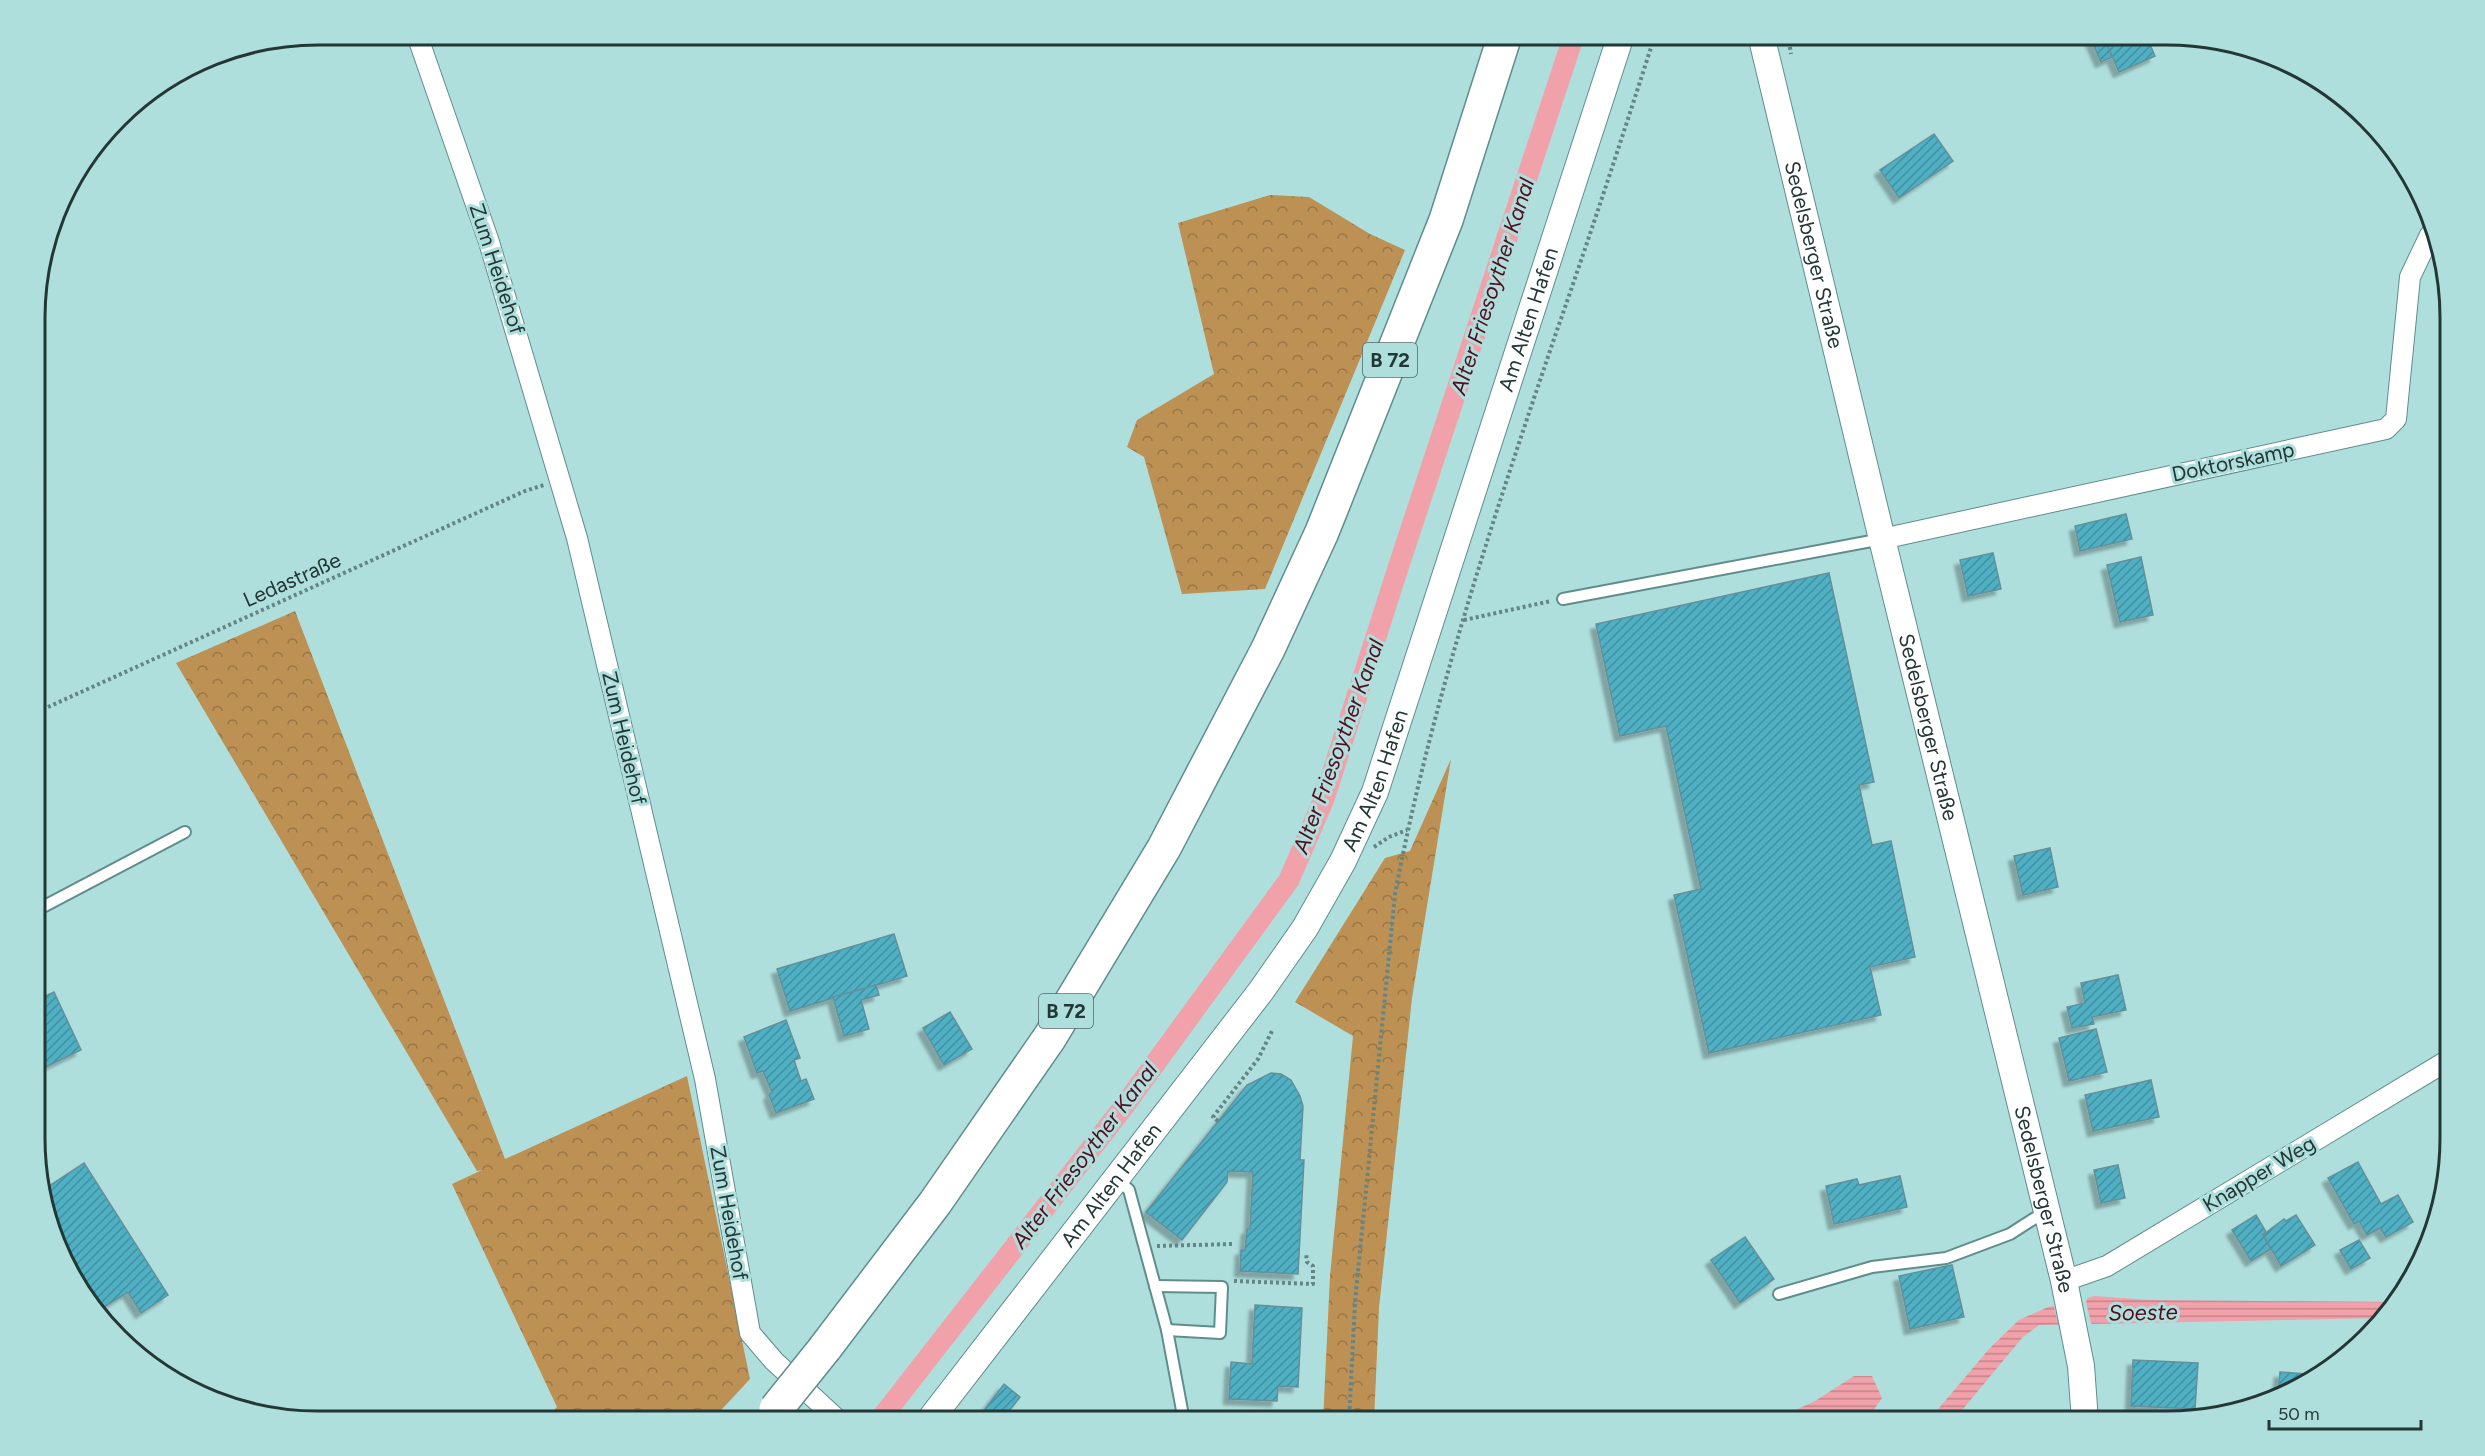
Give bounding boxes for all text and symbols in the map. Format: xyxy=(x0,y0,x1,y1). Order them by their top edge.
street label: Sedelsberger Straße xyxy=(1780,159,1849,351)
water label: Alter Friesoyther Kanal xyxy=(1444,174,1540,399)
street label: Zum Heidehof xyxy=(465,200,530,338)
street label: Am Alten Hafen xyxy=(1493,244,1563,394)
road number: B 72 xyxy=(1363,343,1417,377)
street label: Doktorskamp xyxy=(2169,436,2296,487)
street label: Ledastraße xyxy=(239,547,344,612)
street label: Sedelsberger Straße xyxy=(1894,631,1964,823)
water label: Alter Friesoyther Kanal xyxy=(1287,635,1390,858)
street label: Zum Heidehof xyxy=(597,669,652,807)
street label: Am Alten Hafen xyxy=(1336,706,1413,855)
road number: B 72 xyxy=(1039,994,1093,1028)
water label: Alter Friesoyther Kanal xyxy=(1005,1057,1163,1254)
street label: Sedelsberger Straße xyxy=(2009,1103,2079,1295)
street label: Am Alten Hafen xyxy=(1055,1118,1166,1252)
street label: Knapper Weg xyxy=(2198,1130,2320,1217)
street label: Zum Heidehof xyxy=(705,1144,754,1282)
water label: Soeste xyxy=(2108,1298,2178,1327)
scale bar xyxy=(2269,1393,2420,1431)
text: 50 m xyxy=(2278,1403,2320,1425)

